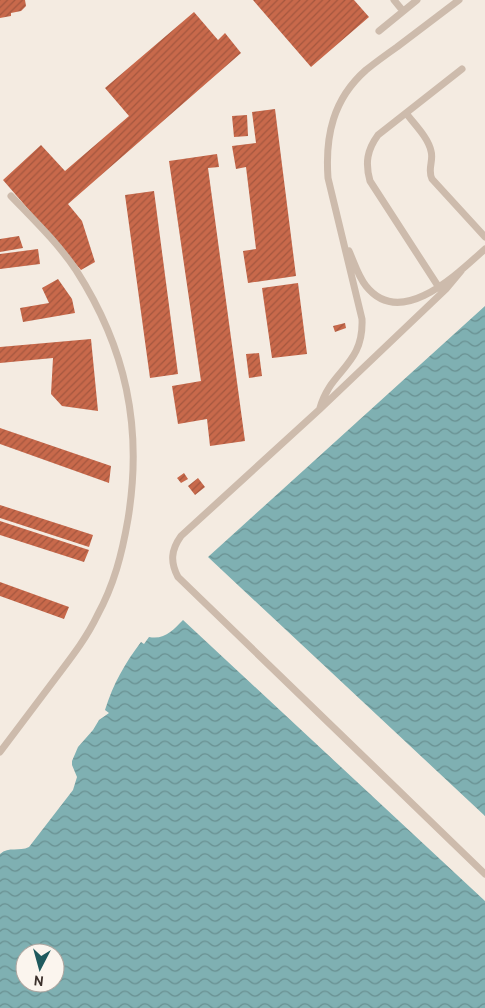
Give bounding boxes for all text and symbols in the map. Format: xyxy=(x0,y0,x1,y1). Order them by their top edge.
north arrow xyxy=(15,943,65,993)
text: N xyxy=(33,970,45,988)

